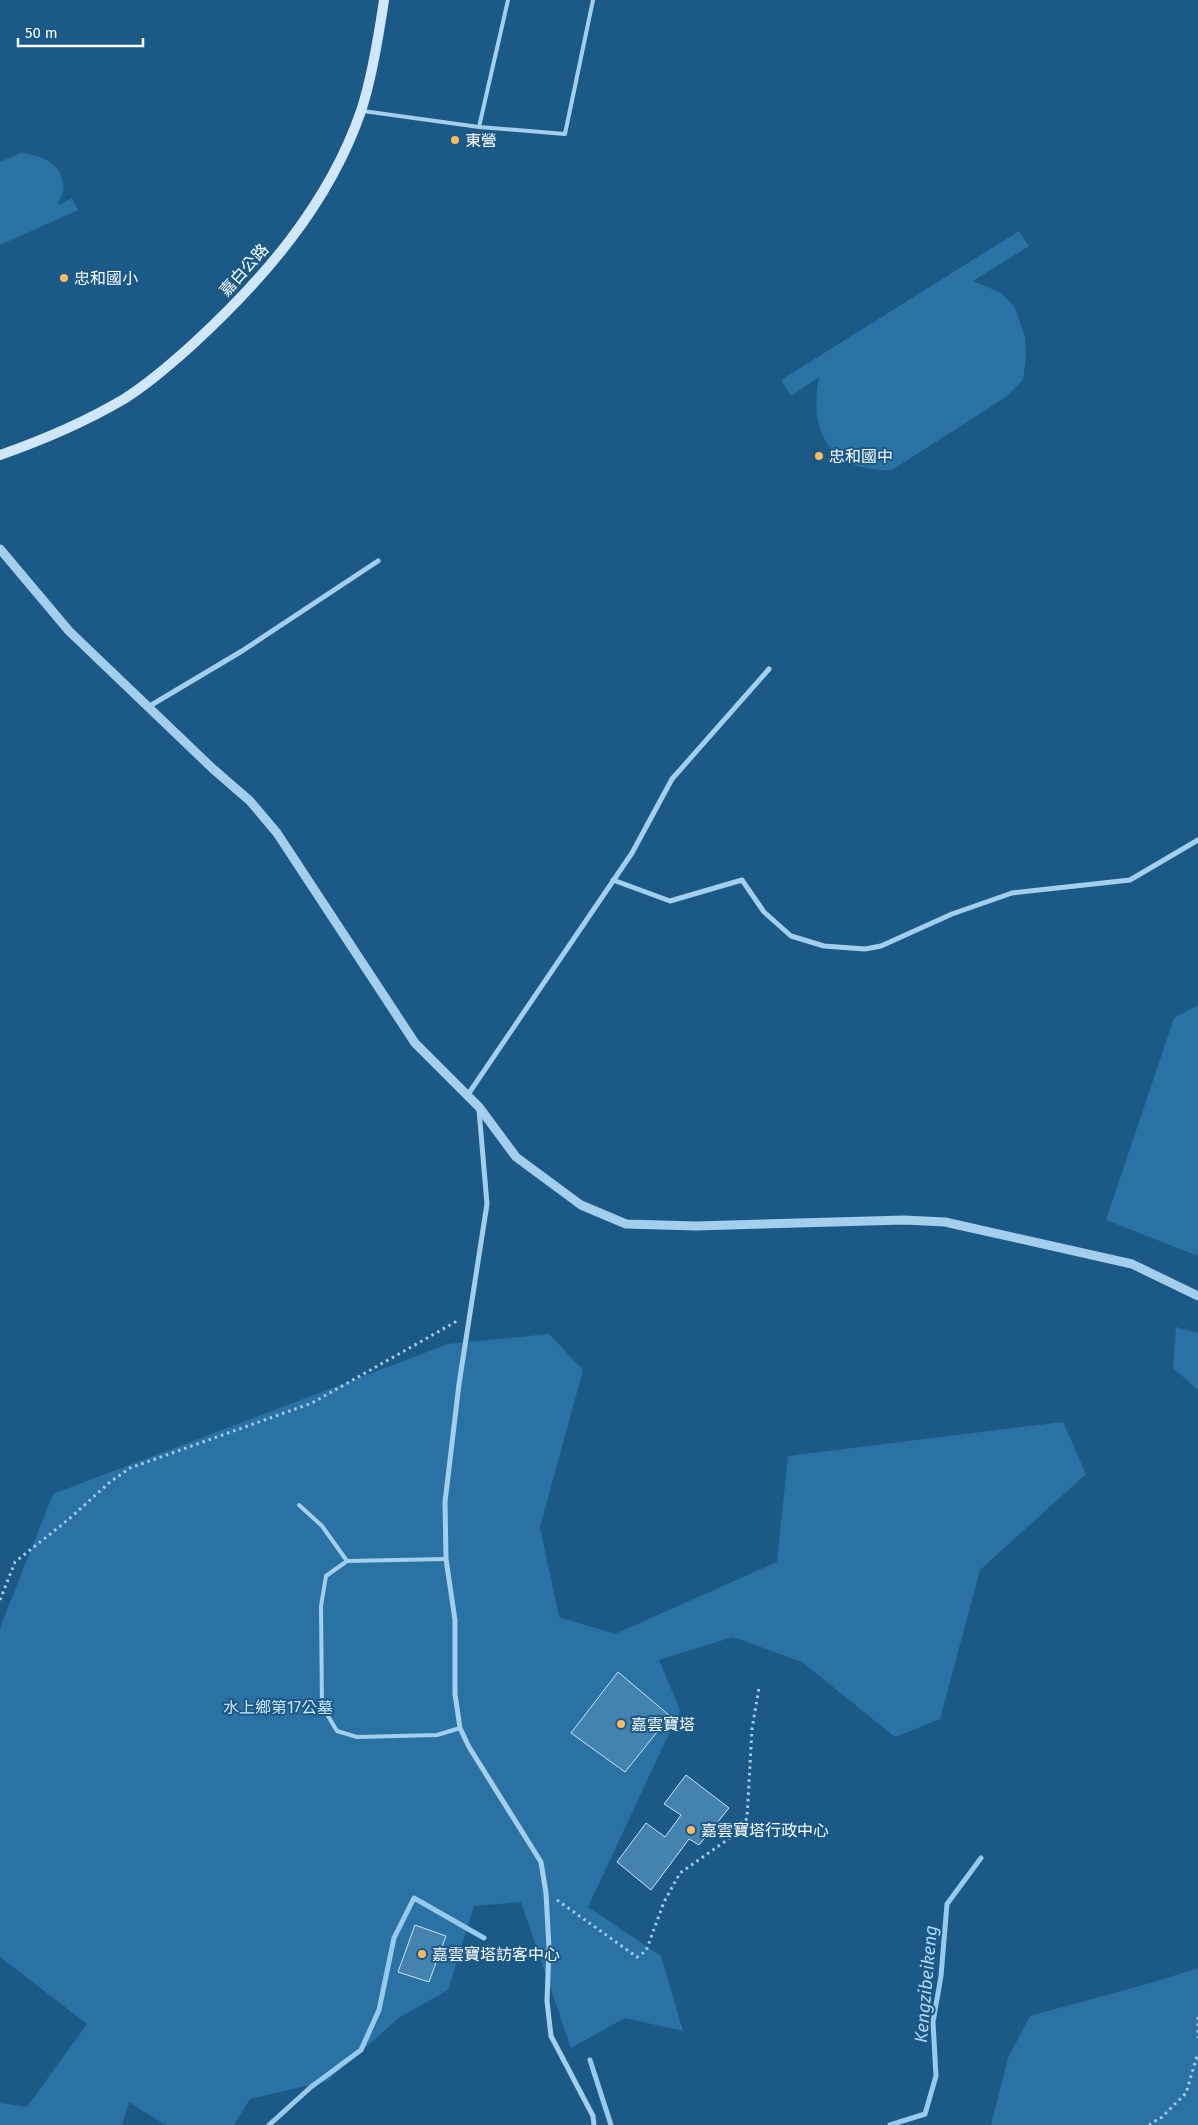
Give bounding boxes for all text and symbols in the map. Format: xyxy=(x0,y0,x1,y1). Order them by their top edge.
scale bar xyxy=(18,15,142,47)
text: 50 m xyxy=(25,24,58,42)
place label: 東營 xyxy=(465,131,497,150)
marker: 東營 xyxy=(449,134,461,146)
street label: 嘉白公路 xyxy=(216,240,272,300)
place label: 忠和國小 xyxy=(74,269,138,288)
marker: 忠和國小 xyxy=(58,272,70,284)
place label: 忠和國中 xyxy=(829,447,893,466)
marker: 忠和國中 xyxy=(813,450,825,462)
park label: 水上鄉第17公墓 xyxy=(223,1698,333,1717)
place label: 嘉雲寶塔 xyxy=(631,1715,695,1734)
marker: 嘉雲寶塔 xyxy=(615,1718,627,1730)
place label: 嘉雲寶塔行政中心 xyxy=(701,1821,829,1840)
marker: 嘉雲寶塔行政中心 xyxy=(685,1824,697,1836)
water label: Kengzibeikeng xyxy=(910,1924,942,2044)
place label: 嘉雲寶塔訪客中心 xyxy=(432,1945,560,1964)
marker: 嘉雲寶塔訪客中心 xyxy=(416,1948,428,1960)

